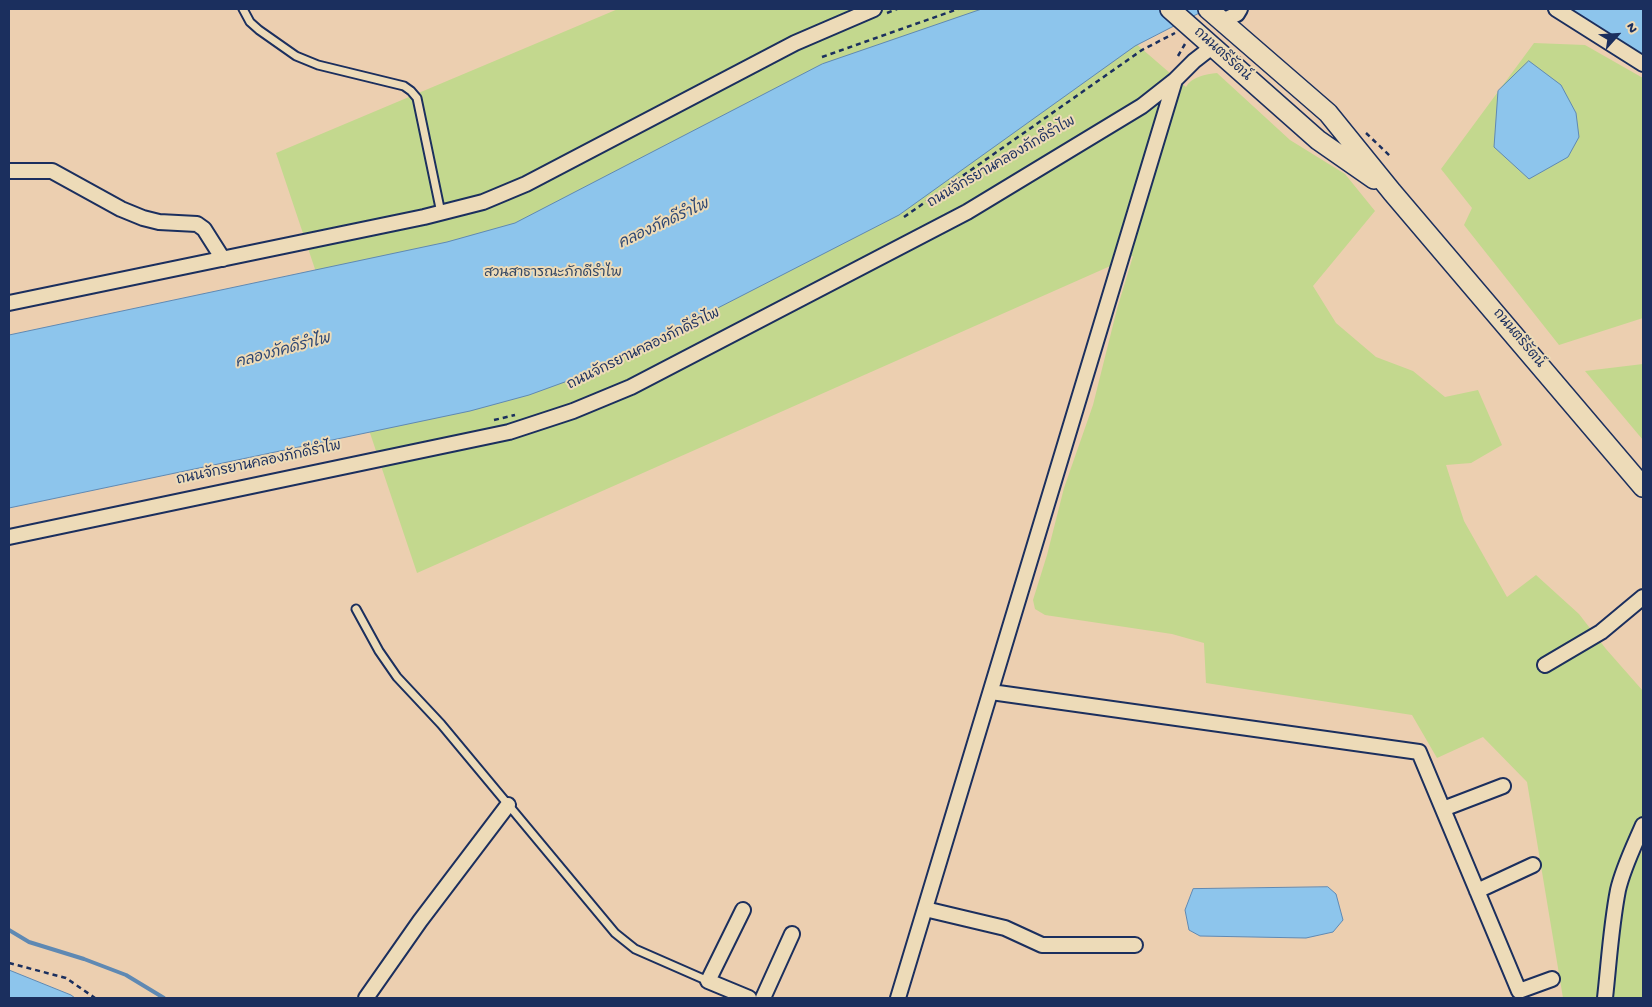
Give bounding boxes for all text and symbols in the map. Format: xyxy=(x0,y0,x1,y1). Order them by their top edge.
north arrow xyxy=(1592,10,1642,60)
text: N xyxy=(1621,20,1641,36)
street label: ถนนตรีรัตน์ xyxy=(1190,25,1254,85)
street label: ถนนจักรยานคลองภักดีรำไพ xyxy=(925,114,1079,212)
water label: คลองภัคดีรำไพ xyxy=(616,196,712,254)
park label: สวนสาธารณะภักดีรำไพ xyxy=(484,266,622,282)
street label: ถนนจักรยานคลองภักดีรำไพ xyxy=(565,306,723,394)
street label: ถนนตรีรัตน์ xyxy=(1488,306,1548,372)
water label: คลองภัคดีรำไพ xyxy=(234,331,332,373)
street label: ถนนจักรยานคลองภักดีรำไพ xyxy=(175,438,343,490)

